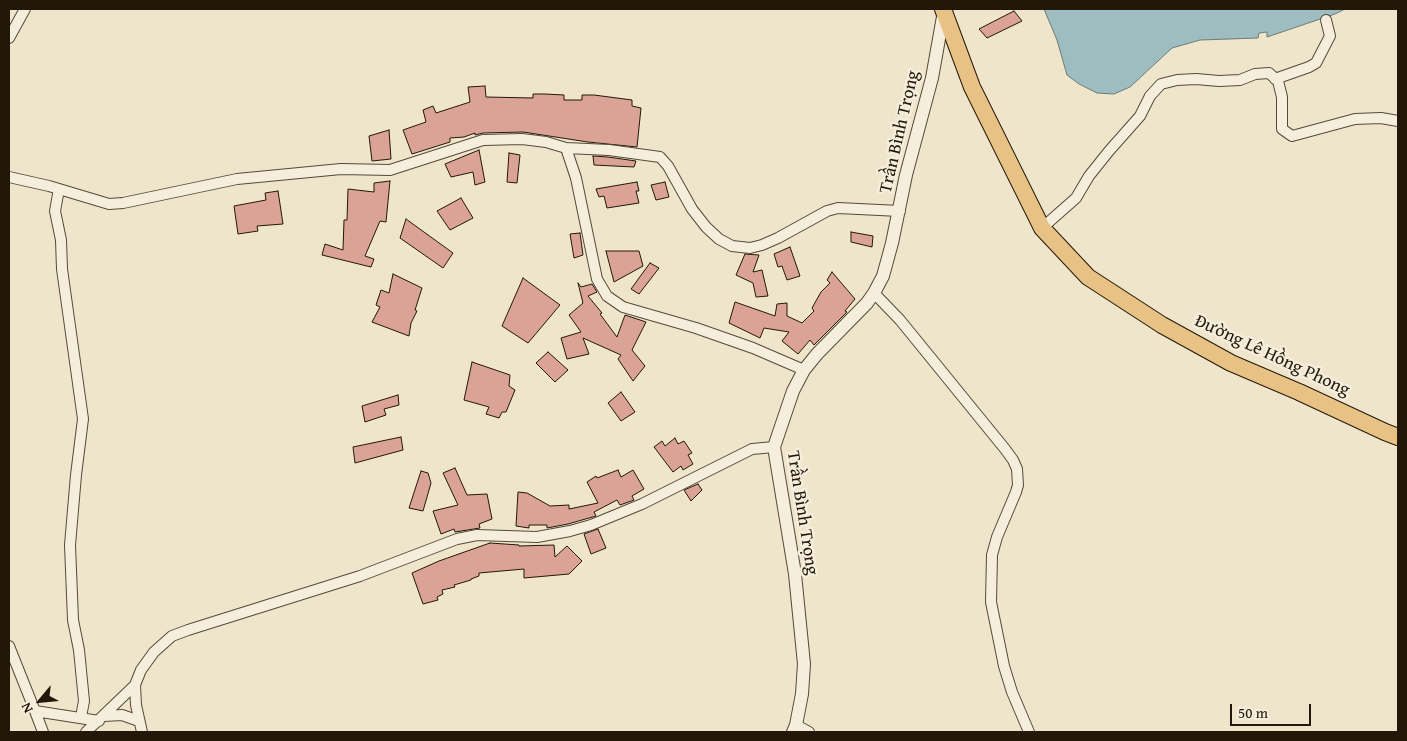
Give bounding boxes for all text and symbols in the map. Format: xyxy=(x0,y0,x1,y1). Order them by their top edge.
street label: Trần Bình Trọng xyxy=(875,69,925,195)
street label: Đường Lê Hồng Phong xyxy=(1191,311,1353,401)
street label: Trần Bình Trọng xyxy=(782,449,822,577)
north arrow xyxy=(15,676,65,726)
scale bar xyxy=(1232,694,1313,726)
text: N xyxy=(16,699,38,717)
text: 50 m xyxy=(1238,702,1268,723)

